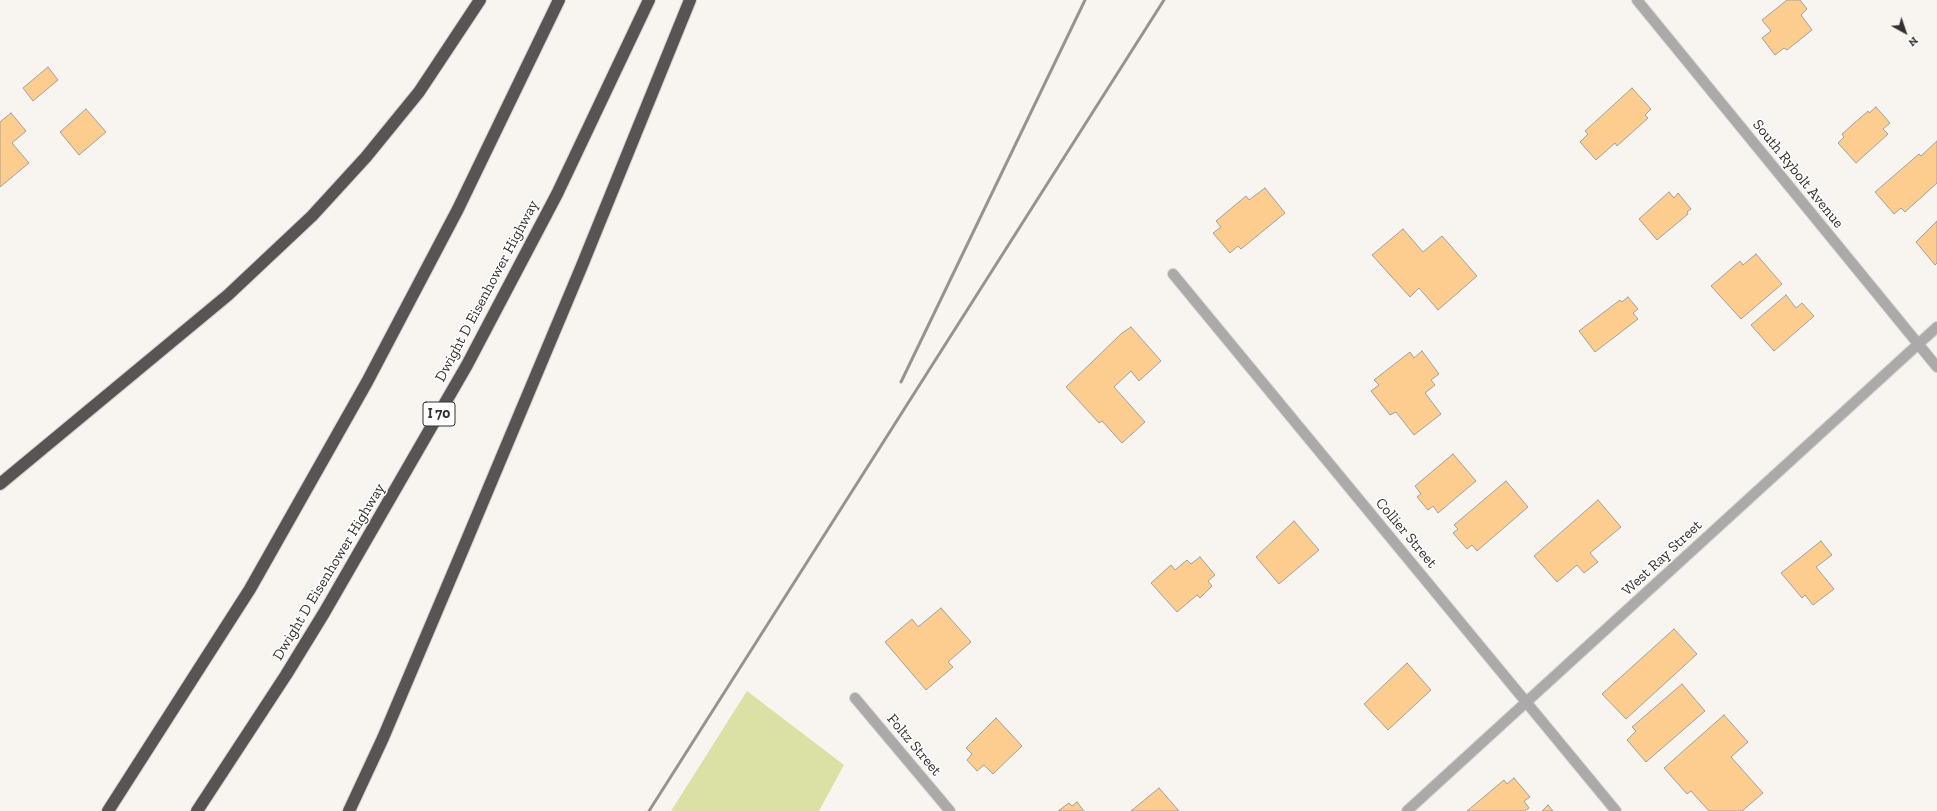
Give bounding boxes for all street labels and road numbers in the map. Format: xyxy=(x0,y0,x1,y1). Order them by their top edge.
street label: South Rybolt Avenue xyxy=(1749,116,1847,232)
street label: Dwight D Eisenhower Highway xyxy=(431,197,543,385)
road number: I 70 xyxy=(423,402,455,426)
street label: Dwight D Eisenhower Highway xyxy=(269,480,389,664)
street label: Collier Street xyxy=(1372,494,1440,572)
street label: West Ray Street xyxy=(1618,516,1706,600)
street label: Foltz Street xyxy=(883,710,945,780)

